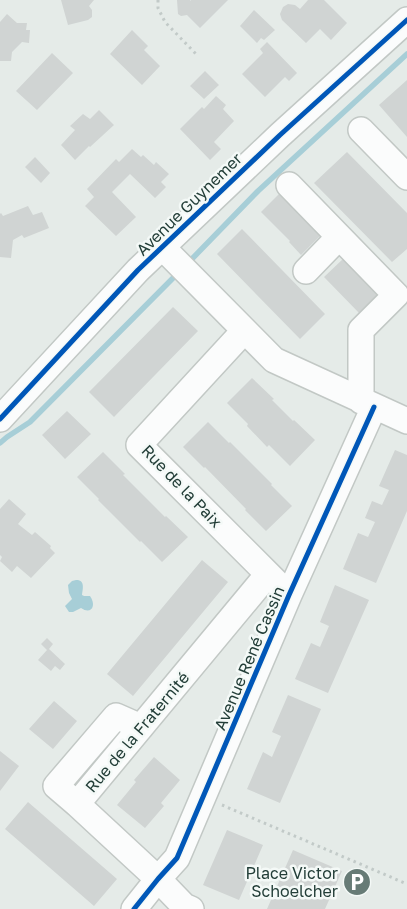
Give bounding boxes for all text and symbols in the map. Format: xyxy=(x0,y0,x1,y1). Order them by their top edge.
street label: Avenue Guynemer xyxy=(132,148,246,260)
street label: Rue de la Paix xyxy=(138,440,227,532)
street label: Avenue René Cassin xyxy=(210,583,288,733)
street label: Rue de la Fraternité xyxy=(81,668,193,796)
place label: Place Victor Schoelcher xyxy=(245,863,338,901)
parking icon: Place Victor Schoelcher xyxy=(342,867,372,897)

